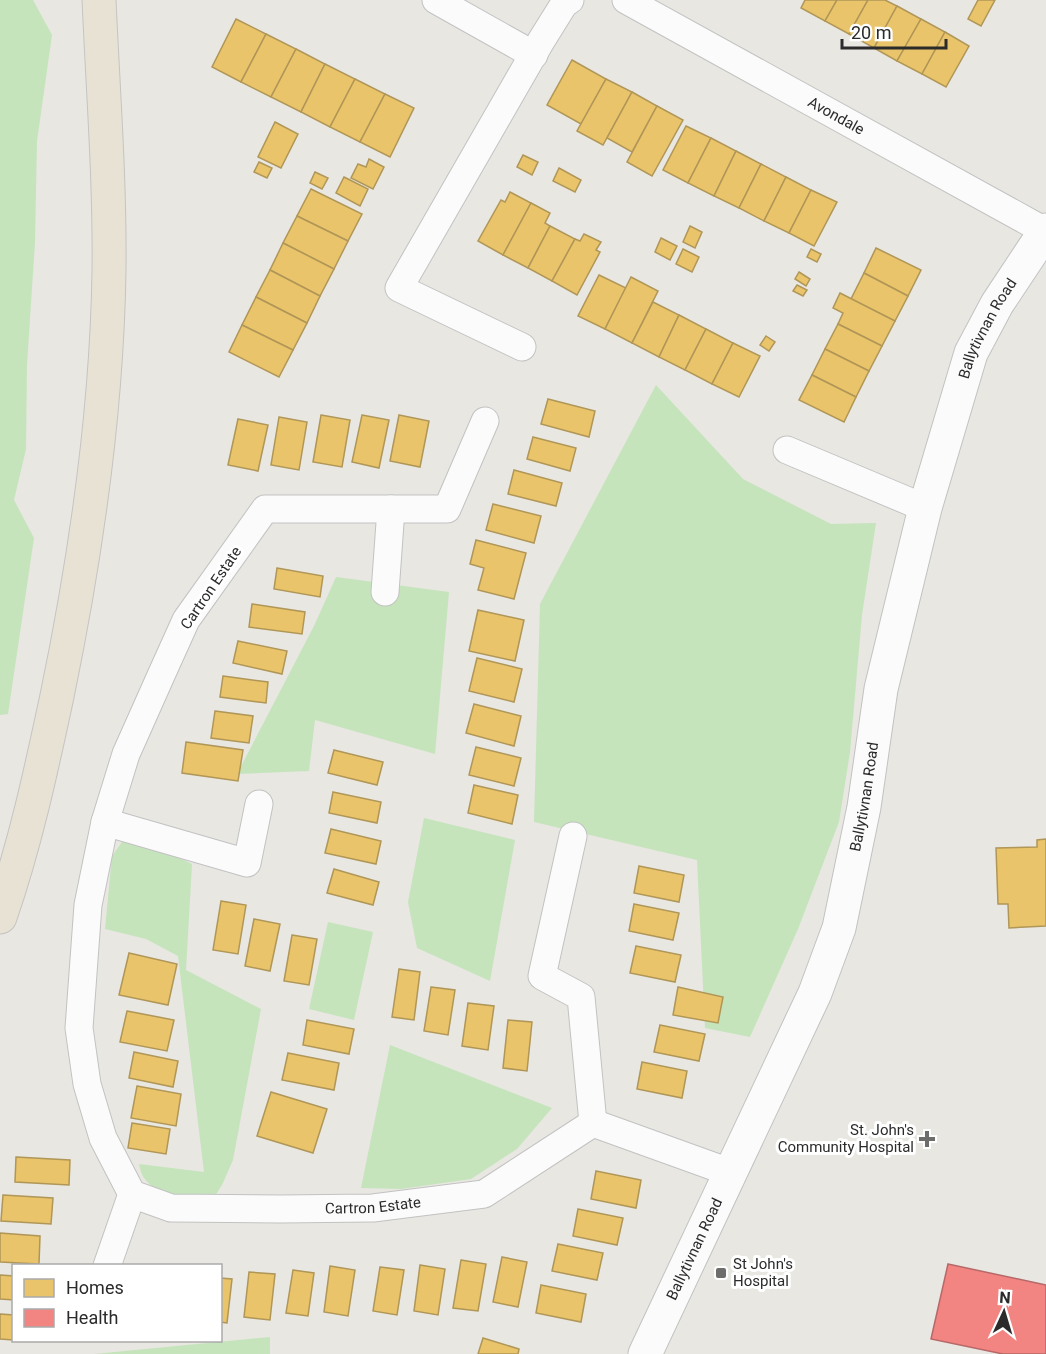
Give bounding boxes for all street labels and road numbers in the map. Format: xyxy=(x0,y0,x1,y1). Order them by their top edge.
street label: Avondale xyxy=(805,93,868,139)
street label: Ballytivnan Road xyxy=(955,275,1020,381)
street label: Cartron Estate xyxy=(177,543,245,633)
street label: Ballytivnan Road xyxy=(846,741,882,853)
street label: Cartron Estate xyxy=(325,1193,422,1218)
street label: Ballytivnan Road xyxy=(663,1195,726,1303)

